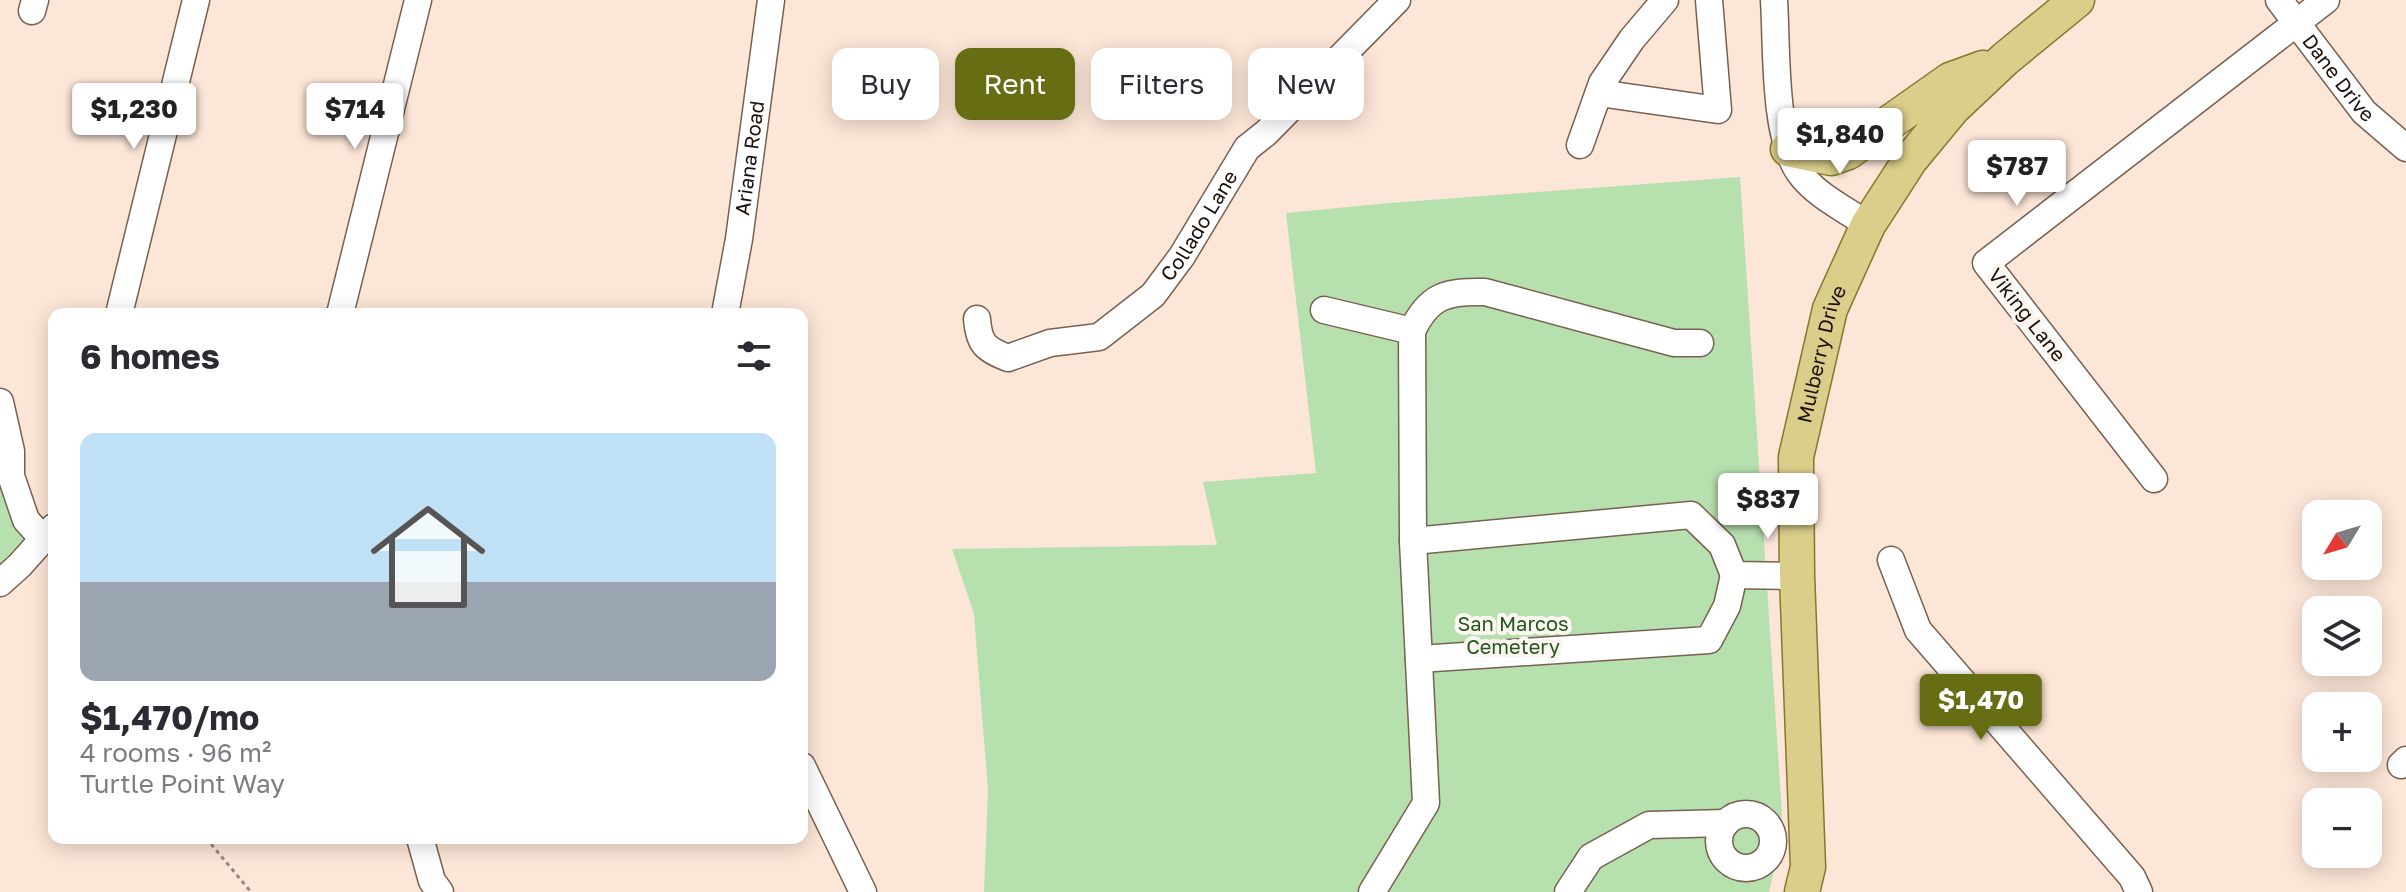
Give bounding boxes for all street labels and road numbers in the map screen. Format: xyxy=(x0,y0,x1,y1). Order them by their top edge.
street label: Dane Drive xyxy=(2298,29,2380,126)
street label: Ariana Road xyxy=(729,99,768,217)
street label: Collado Lane xyxy=(1155,166,1242,285)
street label: Viking Lane xyxy=(1984,263,2072,366)
street label: Mulberry Drive xyxy=(1791,281,1850,425)

